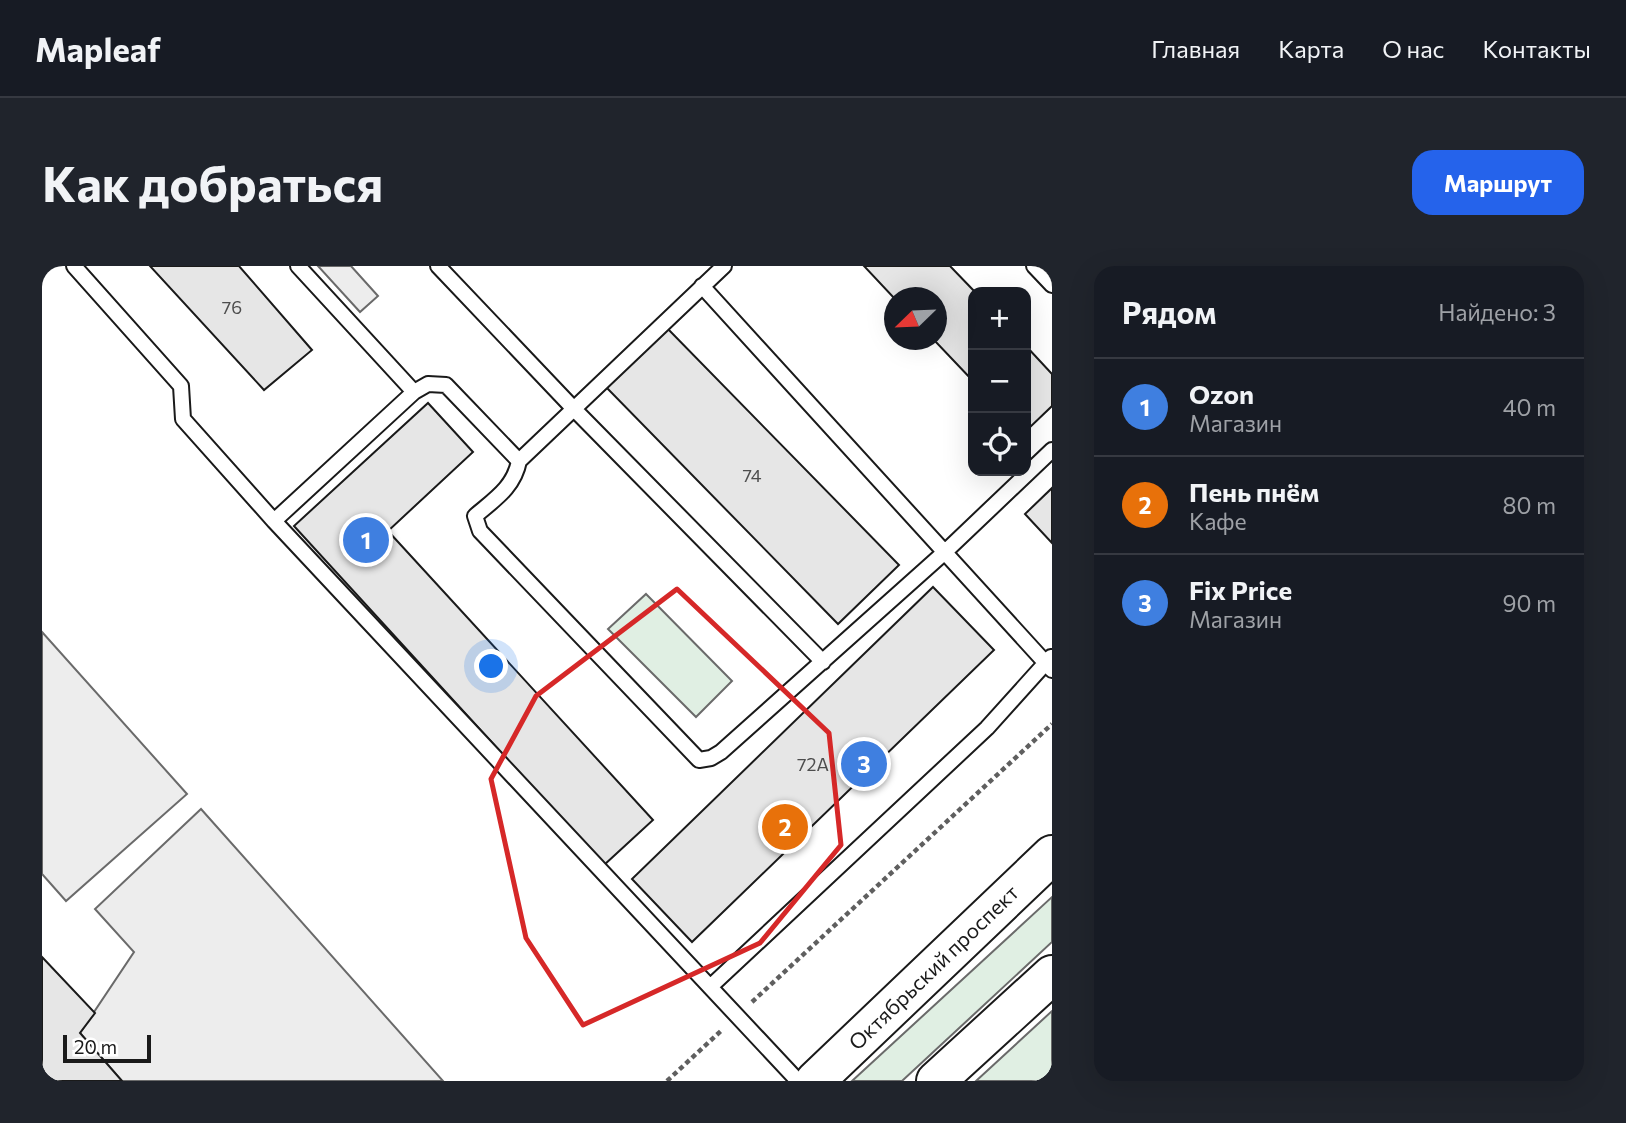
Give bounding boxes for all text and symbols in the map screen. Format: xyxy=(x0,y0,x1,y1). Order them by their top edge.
text: Mapleaf xyxy=(35,28,161,69)
text: Главная xyxy=(1151,34,1240,63)
text: Карта xyxy=(1278,34,1344,63)
text: О нас xyxy=(1382,34,1444,63)
text: Контакты xyxy=(1482,34,1591,63)
button: Маршрут xyxy=(1412,150,1584,215)
text: Как добраться xyxy=(42,152,383,212)
north arrow xyxy=(884,287,947,350)
map controls xyxy=(968,287,1031,476)
button: + xyxy=(968,287,1031,350)
text: Рядом xyxy=(1122,293,1216,330)
house number: 76 xyxy=(222,296,242,318)
text: Найдено: 3 xyxy=(1438,298,1556,326)
button: − xyxy=(968,350,1031,413)
text: Ozon xyxy=(1189,378,1254,409)
text: 1 xyxy=(1140,393,1150,421)
text: 40 m xyxy=(1503,393,1556,421)
text: Магазин xyxy=(1189,409,1282,437)
button: locate xyxy=(968,413,1031,476)
house number: 74 xyxy=(742,464,762,486)
text: Пень пнём xyxy=(1189,476,1319,507)
text: 2 xyxy=(1138,491,1152,519)
text: 80 m xyxy=(1503,491,1556,519)
text: Кафе xyxy=(1189,507,1247,535)
pin: 1 xyxy=(343,514,389,566)
text: Fix Price xyxy=(1189,574,1292,605)
text: 3 xyxy=(1138,589,1152,617)
text: 90 m xyxy=(1503,589,1556,617)
text: Магазин xyxy=(1189,605,1282,633)
your location xyxy=(474,649,508,683)
pin: 3 xyxy=(841,738,887,790)
house number: 72А xyxy=(797,753,829,775)
pin: 2 xyxy=(762,801,808,853)
street label: Октябрьский проспект xyxy=(843,879,1023,1054)
scale bar xyxy=(63,1032,150,1064)
text: 20 m xyxy=(74,1035,117,1058)

